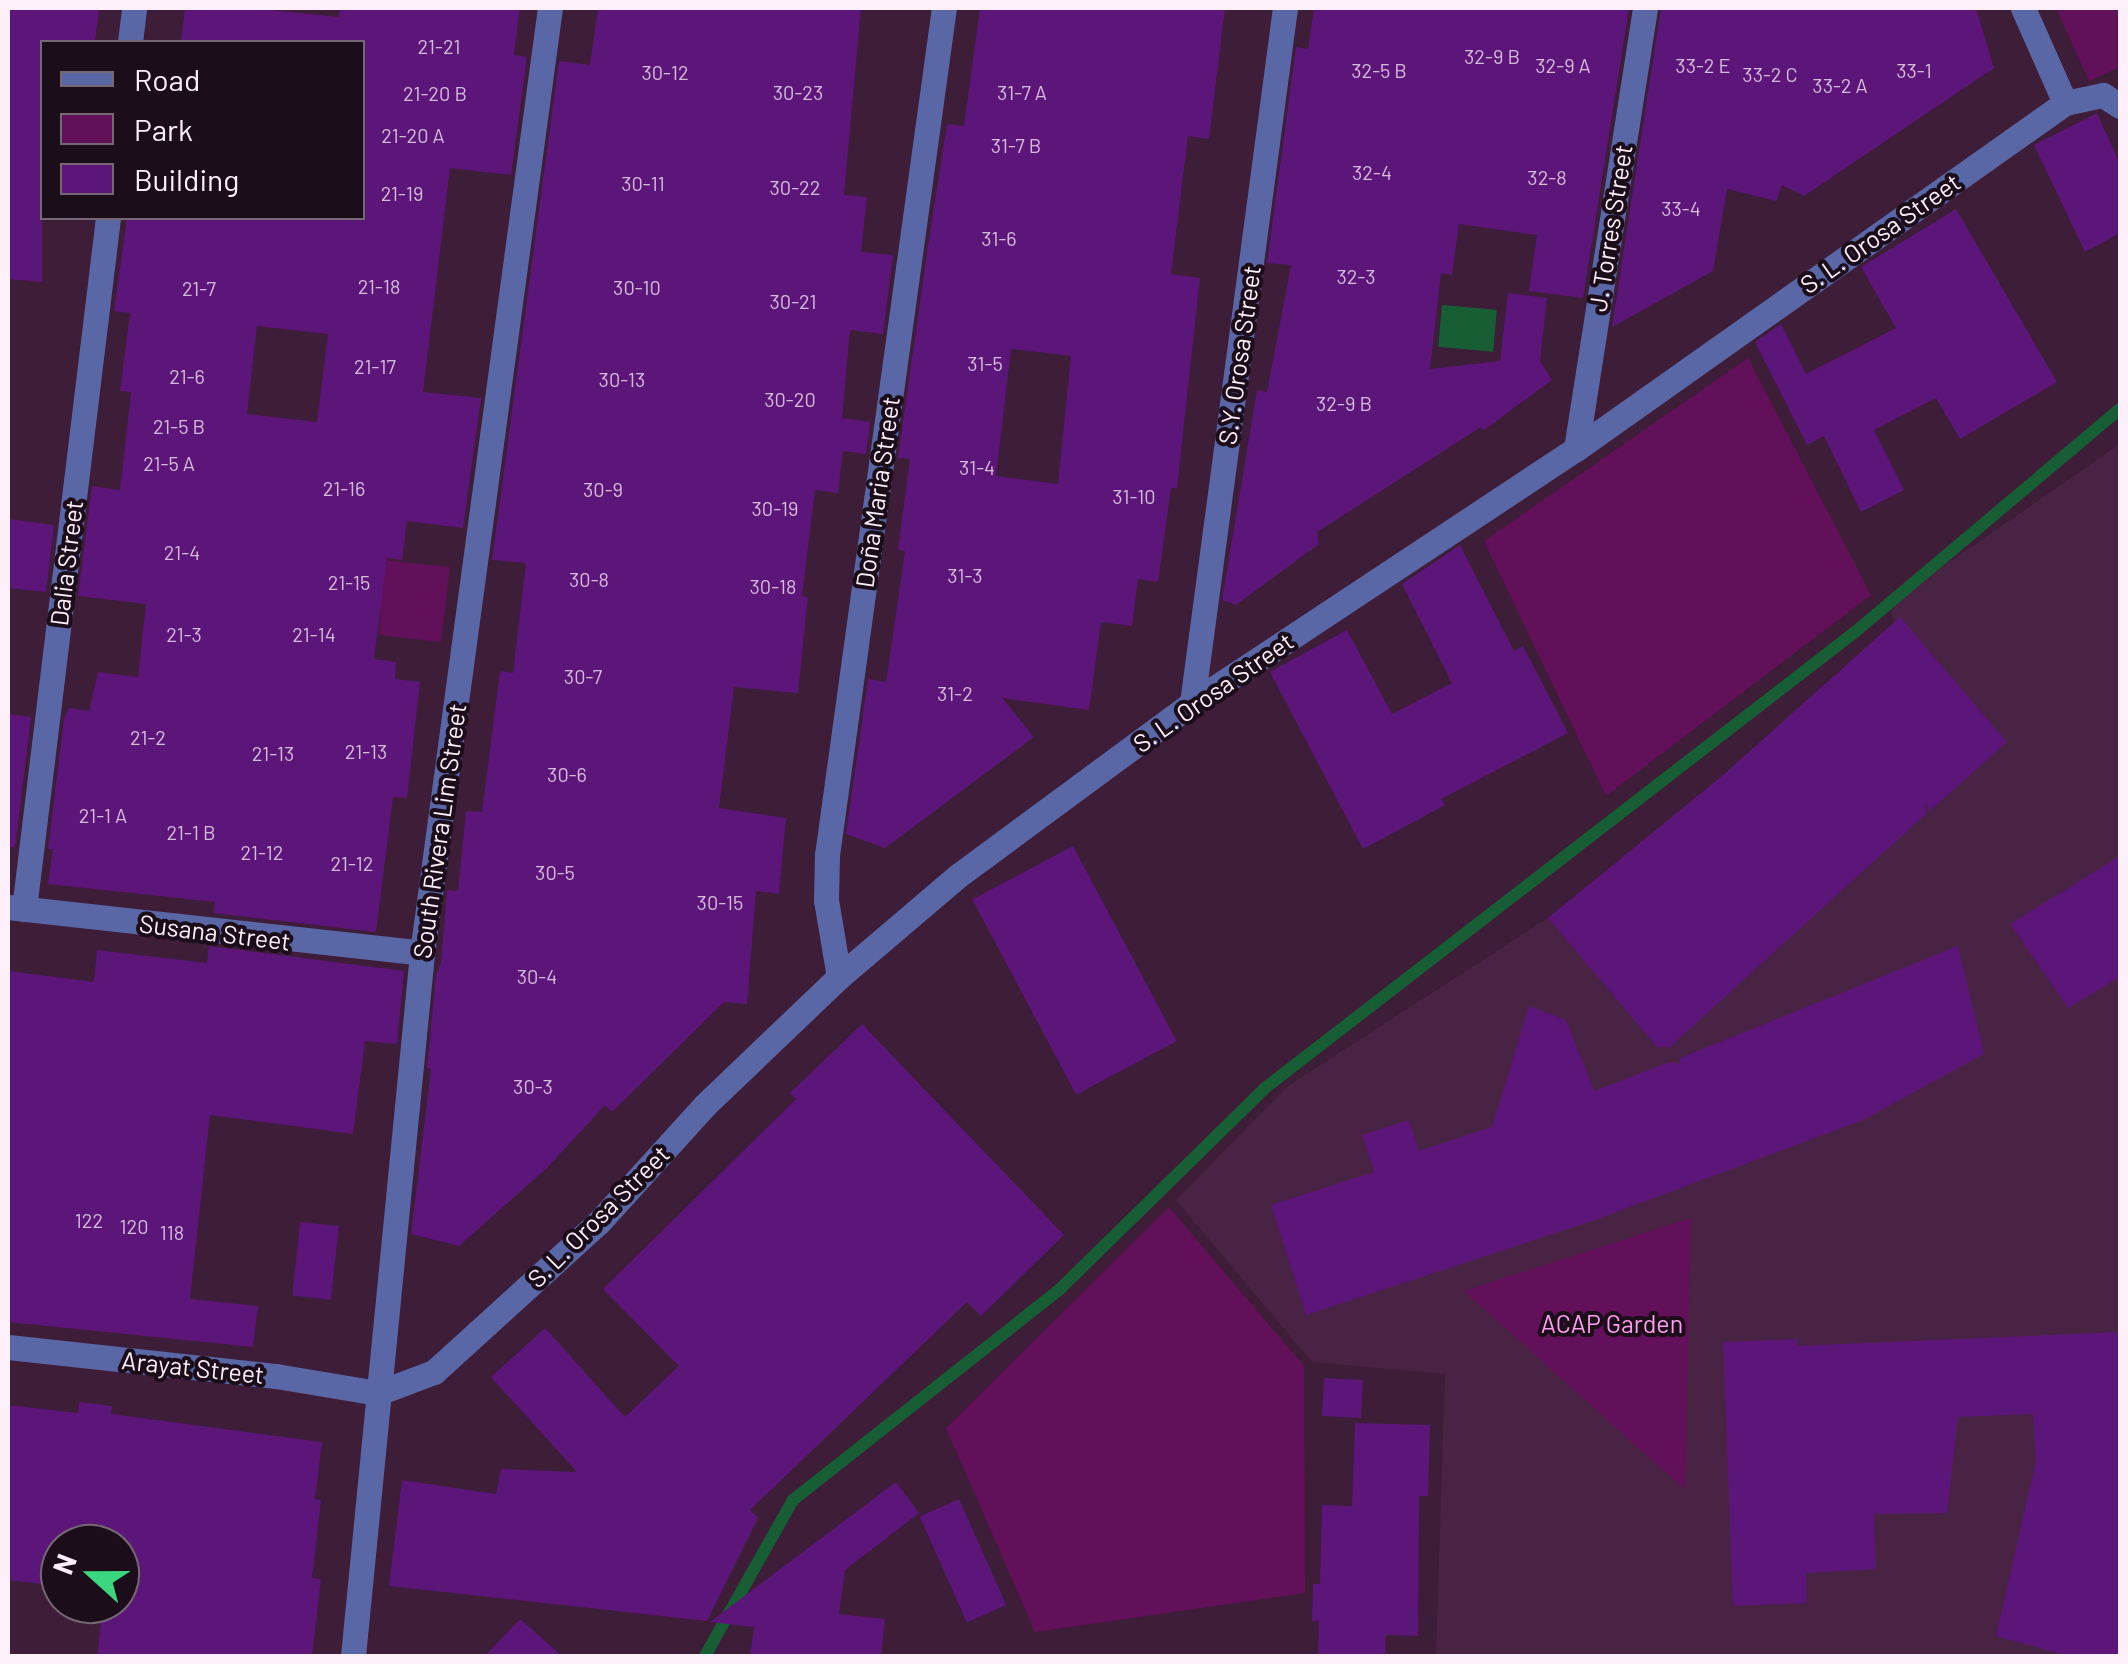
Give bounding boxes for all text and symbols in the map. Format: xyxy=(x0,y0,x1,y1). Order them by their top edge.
house number: 21-21 xyxy=(418,34,460,58)
legend xyxy=(40,40,365,220)
house number: 32-9 B xyxy=(1464,44,1520,68)
house number: 32-9 A xyxy=(1535,53,1591,77)
house number: 33-2 E xyxy=(1675,53,1731,77)
house number: 32-5 B xyxy=(1351,58,1407,82)
house number: 33-1 xyxy=(1896,58,1932,82)
house number: 30-12 xyxy=(641,60,689,84)
text: Road xyxy=(134,61,200,97)
house number: 33-2 C xyxy=(1742,62,1798,86)
house number: 33-2 A xyxy=(1812,73,1868,97)
house number: 30-23 xyxy=(773,80,823,104)
house number: 31-7 A xyxy=(997,80,1047,104)
house number: 21-20 B xyxy=(403,81,467,105)
text: Park xyxy=(134,111,193,147)
house number: 21-20 A xyxy=(381,123,445,147)
house number: 31-7 B xyxy=(991,133,1041,157)
street label: J. Torres Street xyxy=(1582,142,1638,314)
house number: 32-4 xyxy=(1352,160,1392,184)
text: Building xyxy=(134,161,239,197)
house number: 32-8 xyxy=(1527,165,1567,189)
street label: S. L. Orosa Street xyxy=(1794,167,1966,299)
house number: 30-11 xyxy=(621,171,665,195)
house number: 30-22 xyxy=(770,175,820,199)
house number: 21-19 xyxy=(381,181,423,205)
house number: 33-4 xyxy=(1661,196,1701,220)
house number: 31-6 xyxy=(981,226,1017,250)
street label: S.Y. Orosa Street xyxy=(1212,263,1266,447)
house number: 32-3 xyxy=(1336,264,1376,288)
house number: 21-18 xyxy=(358,274,400,298)
house number: 30-10 xyxy=(613,275,661,299)
house number: 21-7 xyxy=(182,276,216,300)
house number: 30-21 xyxy=(770,289,816,313)
house number: 31-5 xyxy=(967,351,1003,375)
house number: 21-17 xyxy=(354,354,396,378)
house number: 21-6 xyxy=(169,364,205,388)
house number: 30-13 xyxy=(599,367,645,391)
house number: 30-20 xyxy=(764,387,816,411)
house number: 32-9 B xyxy=(1316,391,1372,415)
street label: Doña Maria Street xyxy=(849,395,905,589)
house number: 21-5 B xyxy=(153,414,205,438)
house number: 21-5 A xyxy=(143,451,195,475)
house number: 31-4 xyxy=(959,455,995,479)
house number: 21-16 xyxy=(323,476,365,500)
house number: 30-9 xyxy=(583,477,623,501)
house number: 31-10 xyxy=(1112,484,1156,508)
house number: 30-19 xyxy=(752,496,798,520)
street label: Dalia Street xyxy=(43,499,89,627)
house number: 21-4 xyxy=(164,540,200,564)
house number: 31-3 xyxy=(947,563,983,587)
house number: 30-8 xyxy=(569,567,609,591)
house number: 21-15 xyxy=(328,570,370,594)
house number: 30-18 xyxy=(750,574,796,598)
house number: 21-3 xyxy=(166,622,202,646)
house number: 21-14 xyxy=(292,622,336,646)
street label: S. L. Orosa Street xyxy=(1127,626,1299,758)
house number: 30-7 xyxy=(564,664,602,688)
house number: 31-2 xyxy=(937,681,973,705)
street label: South Rivera Lim Street xyxy=(406,702,472,960)
house number: 21-2 xyxy=(130,725,166,749)
house number: 21-13 xyxy=(345,739,387,763)
house number: 21-13 xyxy=(252,741,294,765)
house number: 30-6 xyxy=(547,762,587,786)
house number: 21-1 A xyxy=(79,803,127,827)
house number: 21-1 B xyxy=(167,820,215,844)
house number: 21-12 xyxy=(240,840,284,864)
house number: 21-12 xyxy=(330,851,374,875)
house number: 30-5 xyxy=(535,860,575,884)
house number: 30-15 xyxy=(697,890,743,914)
street label: Susana Street xyxy=(138,908,292,956)
house number: 30-4 xyxy=(517,964,557,988)
house number: 30-3 xyxy=(513,1074,553,1098)
street label: S. L. Orosa Street xyxy=(521,1139,675,1293)
house number: 122 xyxy=(75,1208,103,1232)
house number: 120 xyxy=(119,1214,149,1238)
house number: 118 xyxy=(160,1220,184,1244)
park label: ACAP Garden xyxy=(1541,1308,1683,1338)
street label: Arayat Street xyxy=(120,1345,266,1389)
north arrow xyxy=(40,1524,140,1624)
text: N xyxy=(45,1549,83,1579)

